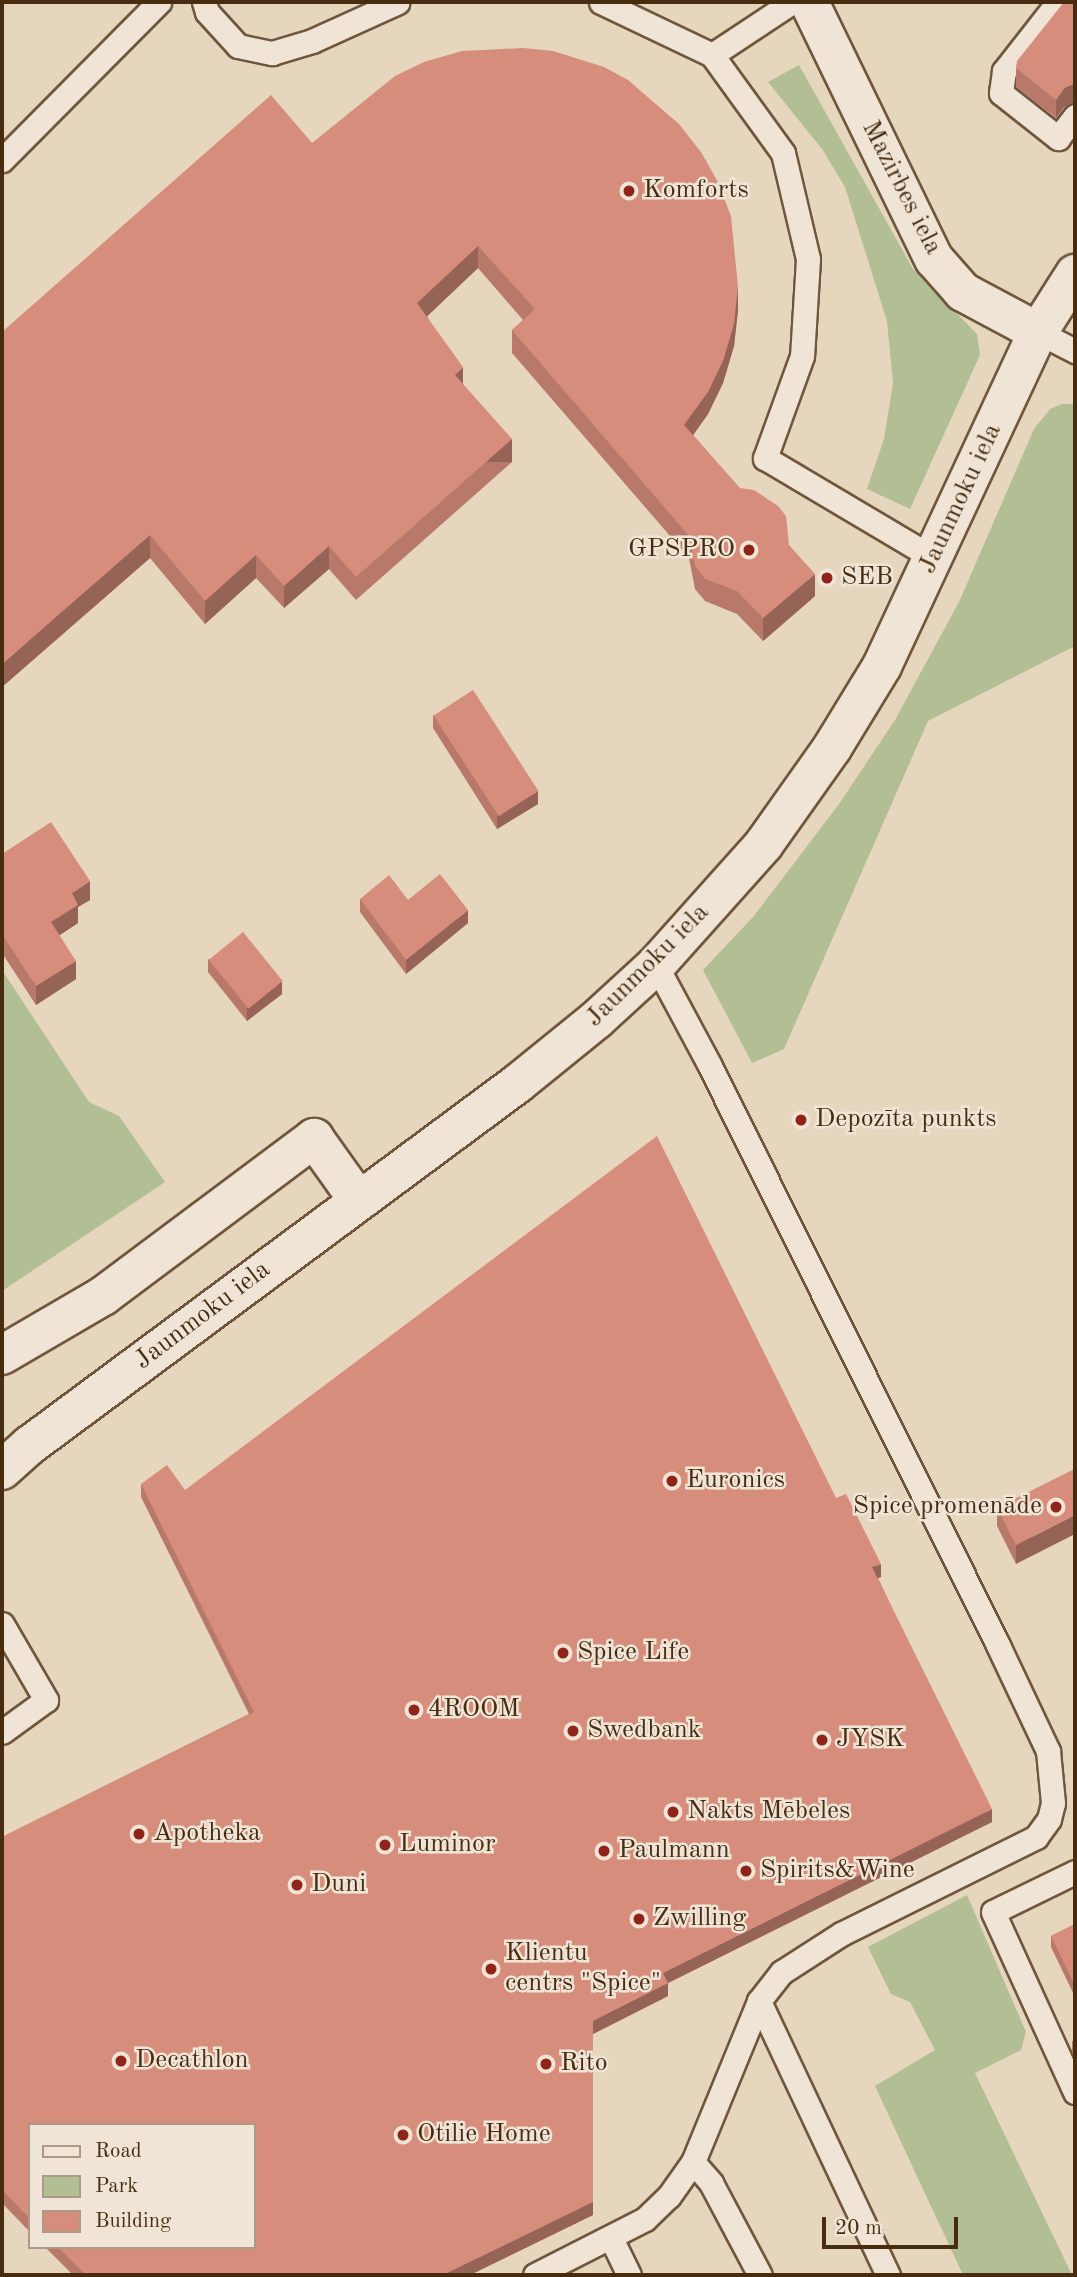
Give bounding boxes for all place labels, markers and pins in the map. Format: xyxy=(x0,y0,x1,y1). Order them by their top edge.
place label: Komforts xyxy=(643,175,749,207)
marker: Komforts xyxy=(621,183,637,199)
place label: GPSPRO xyxy=(628,534,735,566)
marker: GPSPRO xyxy=(741,542,757,558)
place label: SEB xyxy=(841,562,893,594)
marker: SEB xyxy=(819,570,835,586)
place label: Depozīta punkts xyxy=(815,1104,997,1136)
marker: Depozīta punkts xyxy=(793,1112,809,1128)
place label: Euronics xyxy=(686,1465,785,1497)
marker: Euronics xyxy=(664,1473,680,1489)
place label: Spice promenāde xyxy=(853,1491,1042,1523)
marker: Spice promenāde xyxy=(1048,1499,1064,1515)
place label: Spice Life xyxy=(577,1637,689,1669)
marker: Spice Life xyxy=(555,1645,571,1661)
place label: 4ROOM xyxy=(428,1694,520,1726)
marker: 4ROOM xyxy=(406,1702,422,1718)
place label: Swedbank xyxy=(587,1715,701,1747)
marker: Swedbank xyxy=(565,1723,581,1739)
place label: JYSK xyxy=(836,1724,905,1756)
marker: JYSK xyxy=(814,1732,830,1748)
place label: Nakts Mēbeles xyxy=(687,1796,850,1828)
marker: Nakts Mēbeles xyxy=(665,1804,681,1820)
place label: Apotheka xyxy=(153,1818,261,1850)
marker: Apotheka xyxy=(131,1826,147,1842)
place label: Luminor xyxy=(399,1829,496,1861)
place label: Paulmann xyxy=(618,1835,730,1867)
marker: Luminor xyxy=(377,1837,393,1853)
marker: Paulmann xyxy=(596,1843,612,1859)
place label: Spirits&Wine xyxy=(760,1855,915,1887)
marker: Spirits&Wine xyxy=(738,1863,754,1879)
place label: Duni xyxy=(311,1869,366,1901)
marker: Duni xyxy=(289,1877,305,1893)
place label: Zwilling xyxy=(653,1903,746,1935)
marker: Zwilling xyxy=(631,1911,647,1927)
place label: Klientu centrs "Spice" xyxy=(505,1938,661,2000)
marker: Klientu centrs "Spice" xyxy=(483,1961,499,1977)
place label: Decathlon xyxy=(135,2045,249,2077)
place label: Rito xyxy=(560,2048,608,2080)
marker: Decathlon xyxy=(113,2053,129,2069)
marker: Rito xyxy=(538,2056,554,2072)
place label: Otilie Home xyxy=(417,2119,551,2151)
marker: Otilie Home xyxy=(395,2127,411,2143)

